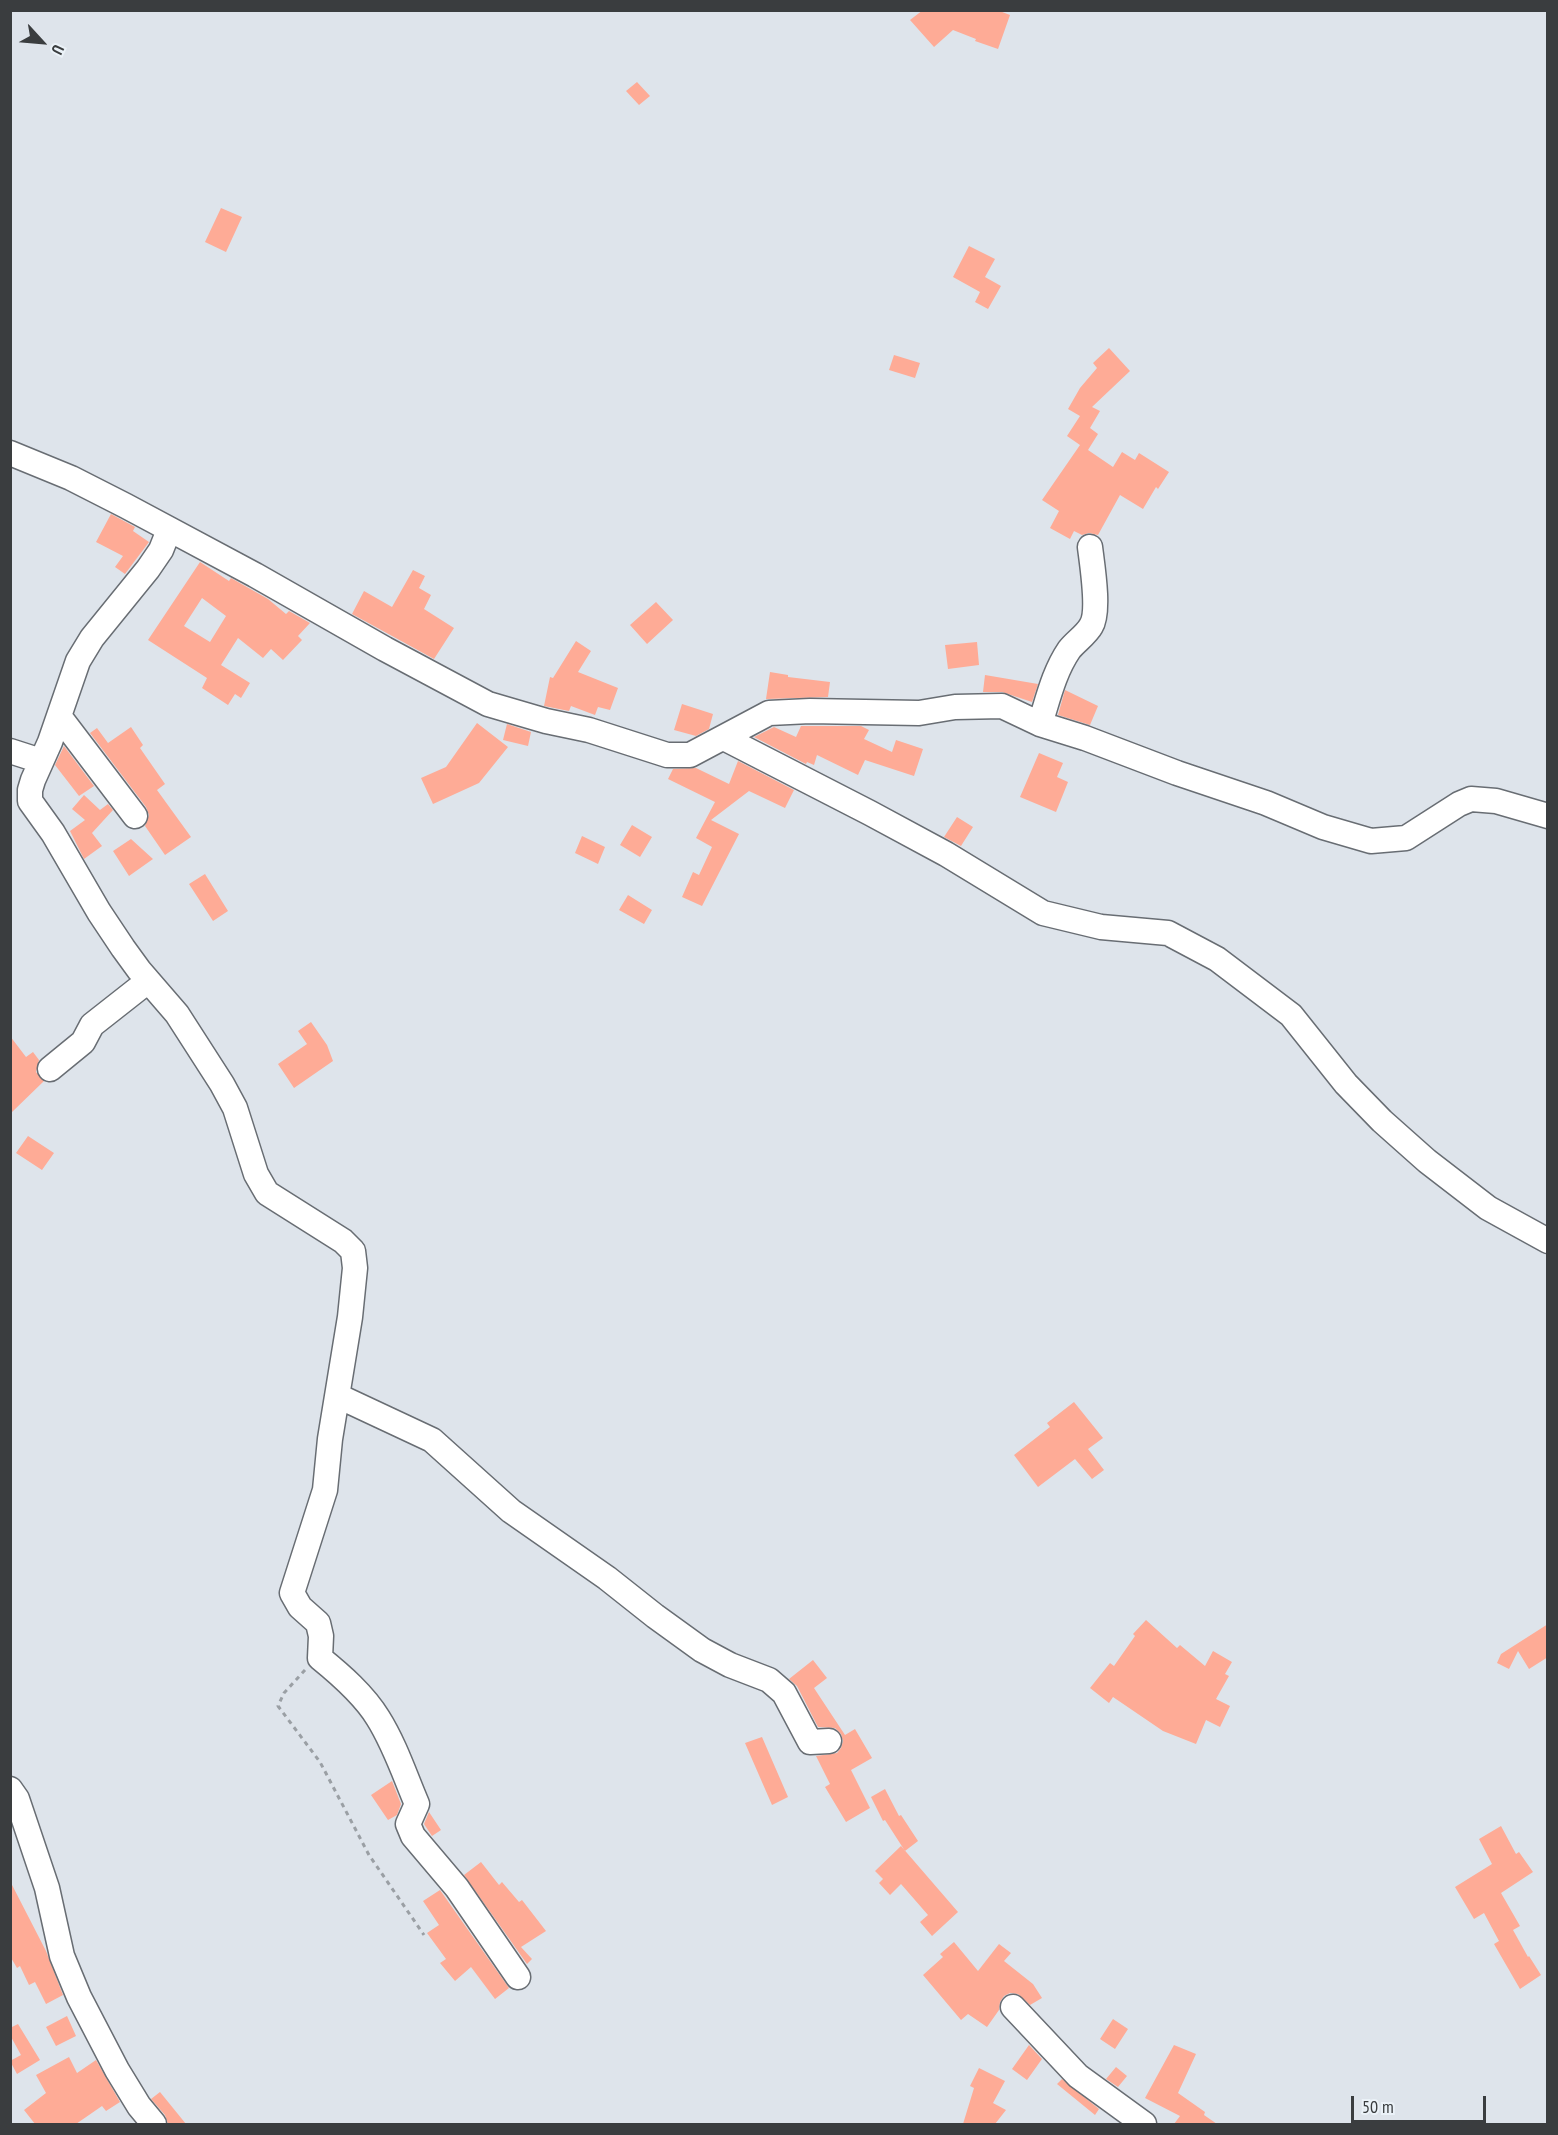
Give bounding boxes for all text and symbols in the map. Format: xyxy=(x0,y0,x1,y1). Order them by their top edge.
north arrow xyxy=(12,12,72,72)
text: U xyxy=(47,42,69,58)
scale bar xyxy=(1354,2084,1489,2122)
text: 50 m xyxy=(1362,2095,1394,2118)

